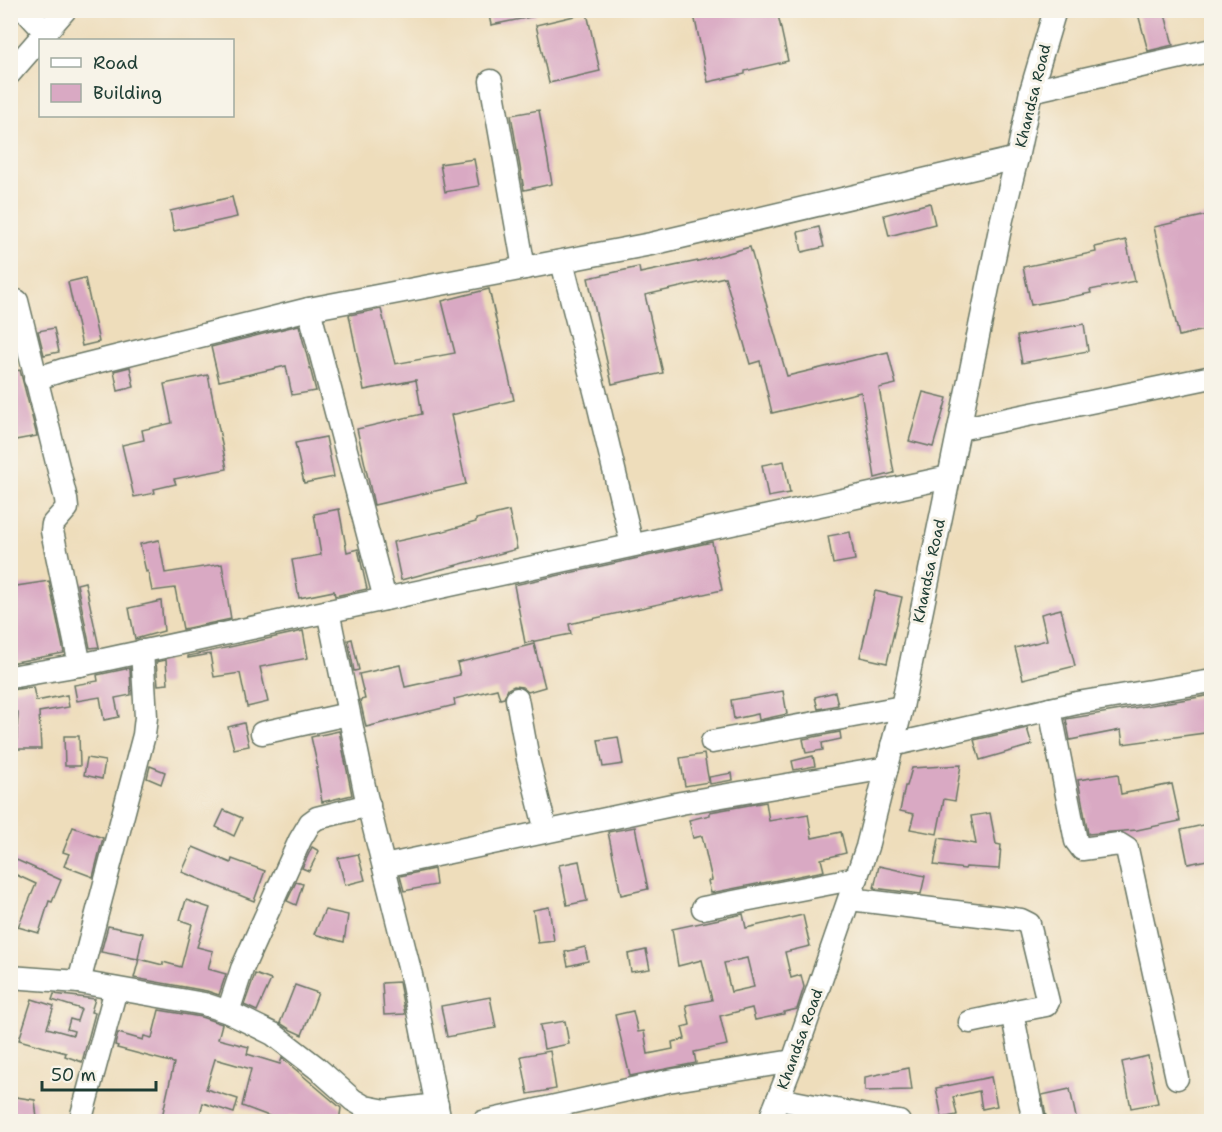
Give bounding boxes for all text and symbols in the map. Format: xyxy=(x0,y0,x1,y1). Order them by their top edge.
legend xyxy=(39,39,234,117)
street label: Khandsa Road xyxy=(1010,42,1056,150)
text: Road xyxy=(93,51,138,75)
text: Building xyxy=(93,81,162,105)
street label: Khandsa Road xyxy=(908,517,950,625)
street label: Khandsa Road xyxy=(773,985,828,1092)
scale bar xyxy=(42,1054,156,1092)
text: 50 m xyxy=(51,1063,96,1087)

